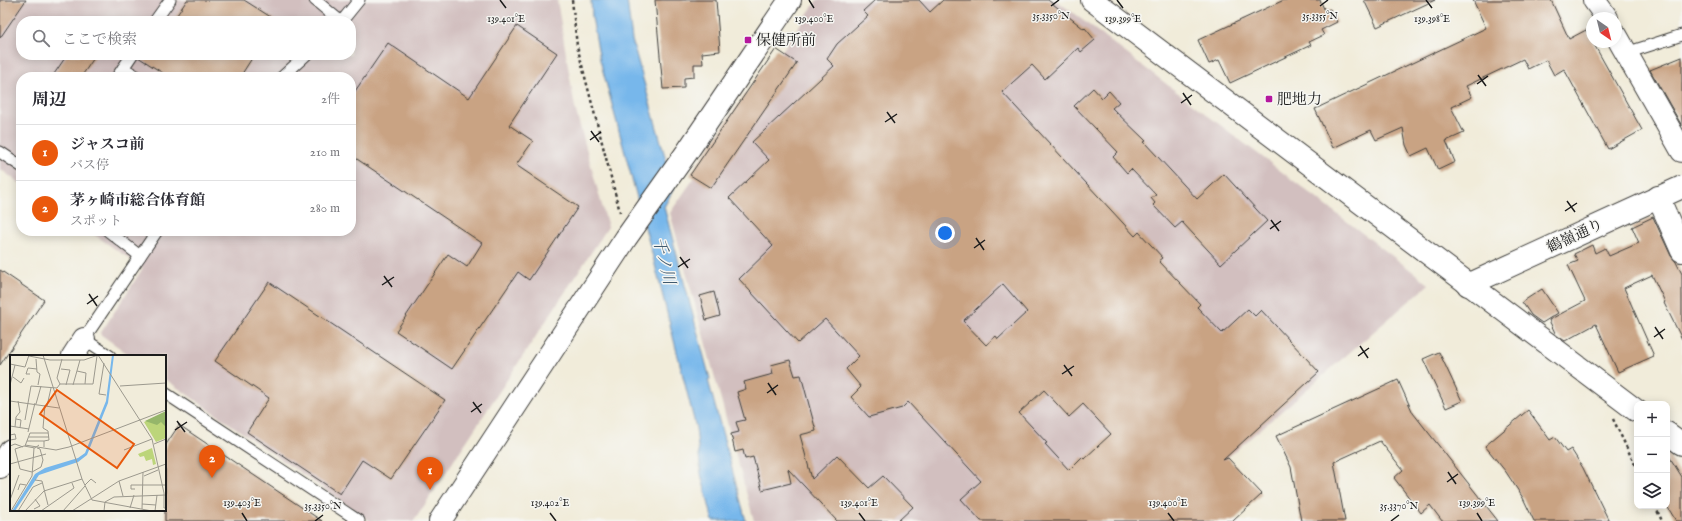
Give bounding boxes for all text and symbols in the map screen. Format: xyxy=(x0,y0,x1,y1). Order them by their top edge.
text: 35.3350°N xyxy=(1032,10,1070,23)
text: 35.3355°N xyxy=(1302,10,1338,23)
north arrow xyxy=(1586,12,1622,48)
text: 139.401°E xyxy=(487,13,525,26)
text: 139.400°E xyxy=(795,13,834,26)
text: 139.399°E xyxy=(1105,13,1141,26)
text: 139.398°E xyxy=(1414,13,1450,26)
search box xyxy=(16,16,356,60)
icon: search xyxy=(30,27,52,49)
text: ここで検索 xyxy=(62,30,137,49)
place label: 保健所前 xyxy=(756,31,816,50)
marker: 保健所前 xyxy=(743,35,753,45)
text: 周辺 xyxy=(32,90,66,111)
place label: 肥地力 xyxy=(1277,90,1322,109)
text: 2件 xyxy=(321,91,340,108)
marker: 肥地力 xyxy=(1264,94,1274,104)
text: ジャスコ前 xyxy=(70,135,145,154)
text: 1 xyxy=(43,144,47,161)
text: 210 m xyxy=(310,144,340,161)
text: バス停 xyxy=(70,157,109,174)
text: 茅ヶ崎市総合体育館 xyxy=(70,191,205,210)
text: 2 xyxy=(42,200,48,217)
text: 280 m xyxy=(310,200,340,217)
text: スポット xyxy=(70,213,122,230)
street label: 鶴嶺通り xyxy=(1544,215,1606,257)
your location xyxy=(935,223,955,243)
water label: 千ノ川 xyxy=(647,235,679,289)
inset map xyxy=(10,355,166,511)
map controls xyxy=(1634,401,1670,509)
button: + xyxy=(1634,401,1670,437)
button: − xyxy=(1634,437,1670,473)
pin: 2 xyxy=(199,445,225,478)
pin: 1 xyxy=(417,457,443,490)
button: layers xyxy=(1634,473,1670,509)
text: 139.403°E xyxy=(223,497,261,510)
text: 139.402°E xyxy=(531,497,569,510)
text: 139.401°E xyxy=(840,497,878,510)
text: 139.400°E xyxy=(1149,497,1188,510)
text: 139.399°E xyxy=(1459,497,1495,510)
text: 35.3350°N xyxy=(304,500,342,513)
text: 35.3370°N xyxy=(1380,500,1419,513)

